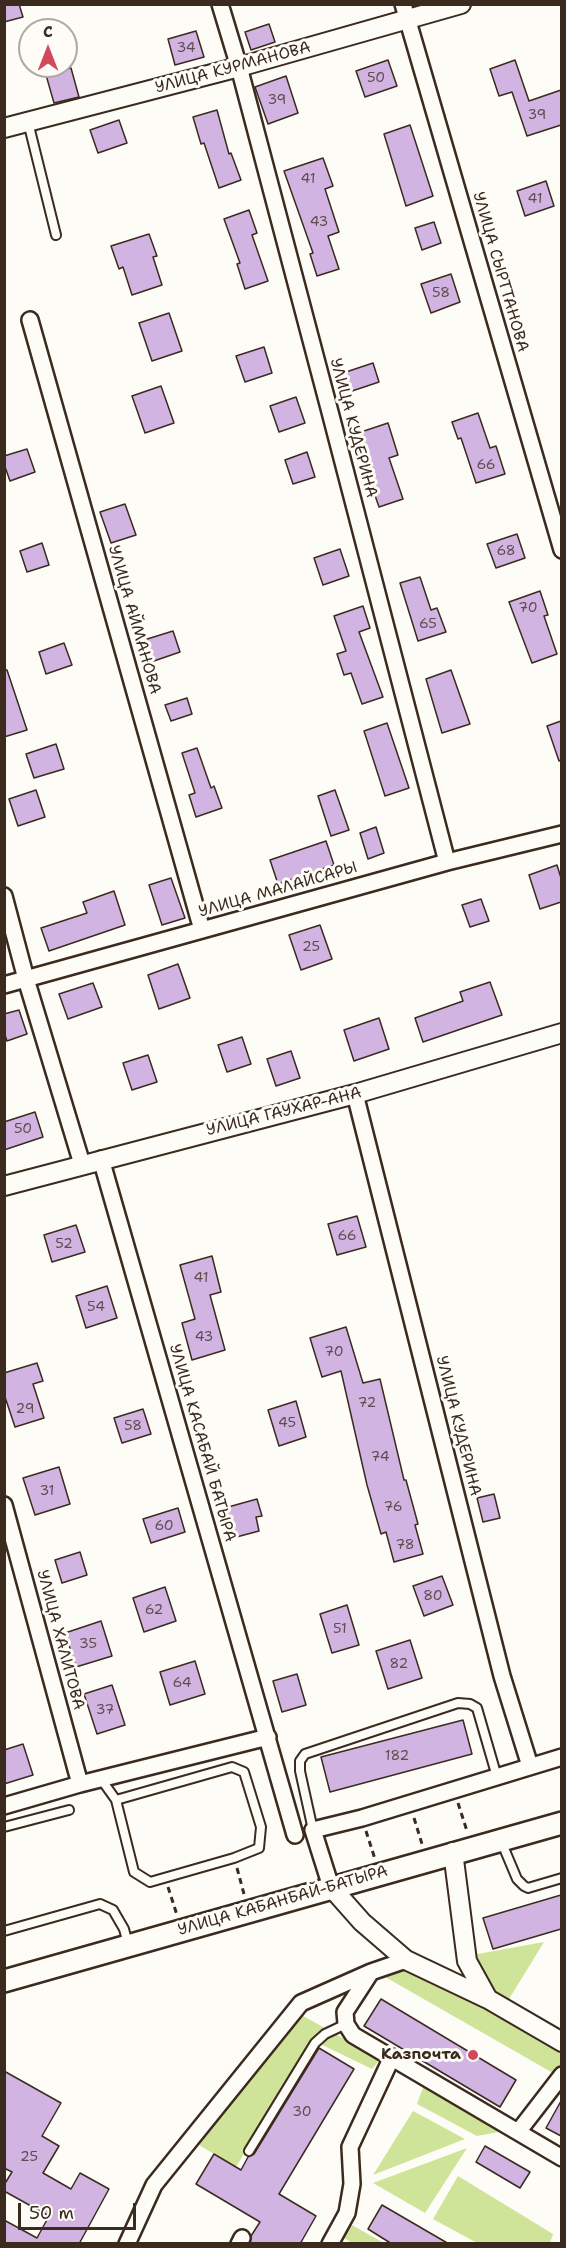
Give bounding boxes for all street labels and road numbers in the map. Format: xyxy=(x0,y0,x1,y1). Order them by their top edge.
street label: УЛИЦА КУРМАНОВА xyxy=(153,38,313,98)
street label: УЛИЦА СЫРТТАНОВА xyxy=(468,190,532,354)
street label: УЛИЦА КУДЕРИНА xyxy=(325,356,381,500)
street label: УЛИЦА АЙМАНОВА xyxy=(104,543,164,697)
street label: УЛИЦА МАЛАЙСАРЫ xyxy=(196,858,360,922)
street label: УЛИЦА ГАУХАР-АНА xyxy=(204,1083,364,1141)
street label: УЛИЦА КАСАБАЙ БАТЫРА xyxy=(165,1342,239,1544)
street label: УЛИЦА КУДЕРИНА xyxy=(431,1354,485,1498)
street label: УЛИЦА ХАЛИТОВА xyxy=(32,1568,88,1712)
street label: УЛИЦА КАБАНБАЙ-БАТЫРА xyxy=(176,1862,390,1940)

